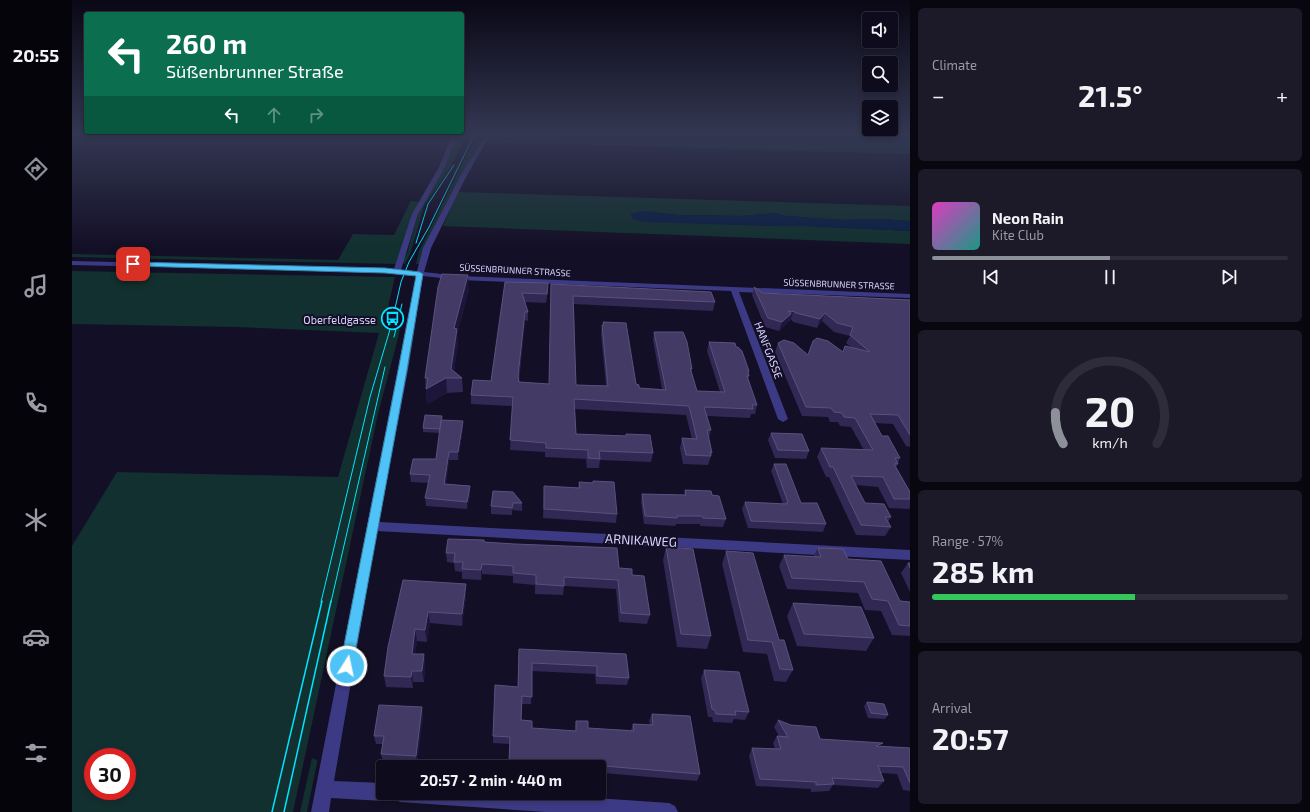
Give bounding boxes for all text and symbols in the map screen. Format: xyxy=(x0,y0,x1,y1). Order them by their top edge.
map controls xyxy=(862,12,898,136)
button: sound xyxy=(862,12,898,48)
text: 260 m xyxy=(166,26,247,60)
icon: left xyxy=(100,28,152,80)
text: 20:55 xyxy=(13,44,59,66)
button: search xyxy=(862,56,898,92)
text: Climate xyxy=(932,57,977,73)
text: Süßenbrunner Straße xyxy=(166,60,344,82)
text: 21.5° xyxy=(1078,77,1143,113)
text: − xyxy=(932,82,945,108)
text: + xyxy=(1276,82,1288,108)
button: layers xyxy=(862,100,898,136)
icon: left xyxy=(221,104,243,126)
icon: ahead xyxy=(263,104,285,126)
icon: right xyxy=(305,104,327,126)
icon: directions xyxy=(22,155,50,183)
text: Neon Rain xyxy=(992,209,1064,227)
text: Kite Club xyxy=(992,227,1044,243)
pin xyxy=(116,247,150,281)
icon: arrive xyxy=(122,253,144,275)
street label: SÜSSENBRUNNER STRASSE xyxy=(459,262,571,278)
icon: previous xyxy=(980,266,1002,288)
icon: pause xyxy=(1099,266,1121,288)
icon: next xyxy=(1218,266,1240,288)
icon: music xyxy=(22,272,50,300)
street label: SÜSSENBRUNNER STRASSE xyxy=(783,277,895,291)
bus stop icon: Oberfeldgasse xyxy=(379,306,405,332)
place label: Oberfeldgasse xyxy=(303,313,376,326)
street label: HANFGASSE xyxy=(752,320,786,380)
text: 20 xyxy=(1085,385,1135,435)
icon: phone xyxy=(22,389,50,417)
text: km/h xyxy=(1092,434,1128,451)
icon: climate xyxy=(22,506,50,534)
street label: ARNIKAWEG xyxy=(605,530,677,550)
text: Range · 57% xyxy=(932,533,1003,549)
text: 285 km xyxy=(932,553,1034,589)
icon: car xyxy=(22,623,50,651)
position arrow xyxy=(326,645,368,687)
text: Arrival xyxy=(932,700,972,716)
text: 20:57 xyxy=(932,720,1008,756)
icon: filters xyxy=(22,739,50,767)
speed limit sign: 30 xyxy=(84,748,136,800)
text: 20:57 · 2 min · 440 m xyxy=(420,771,562,789)

